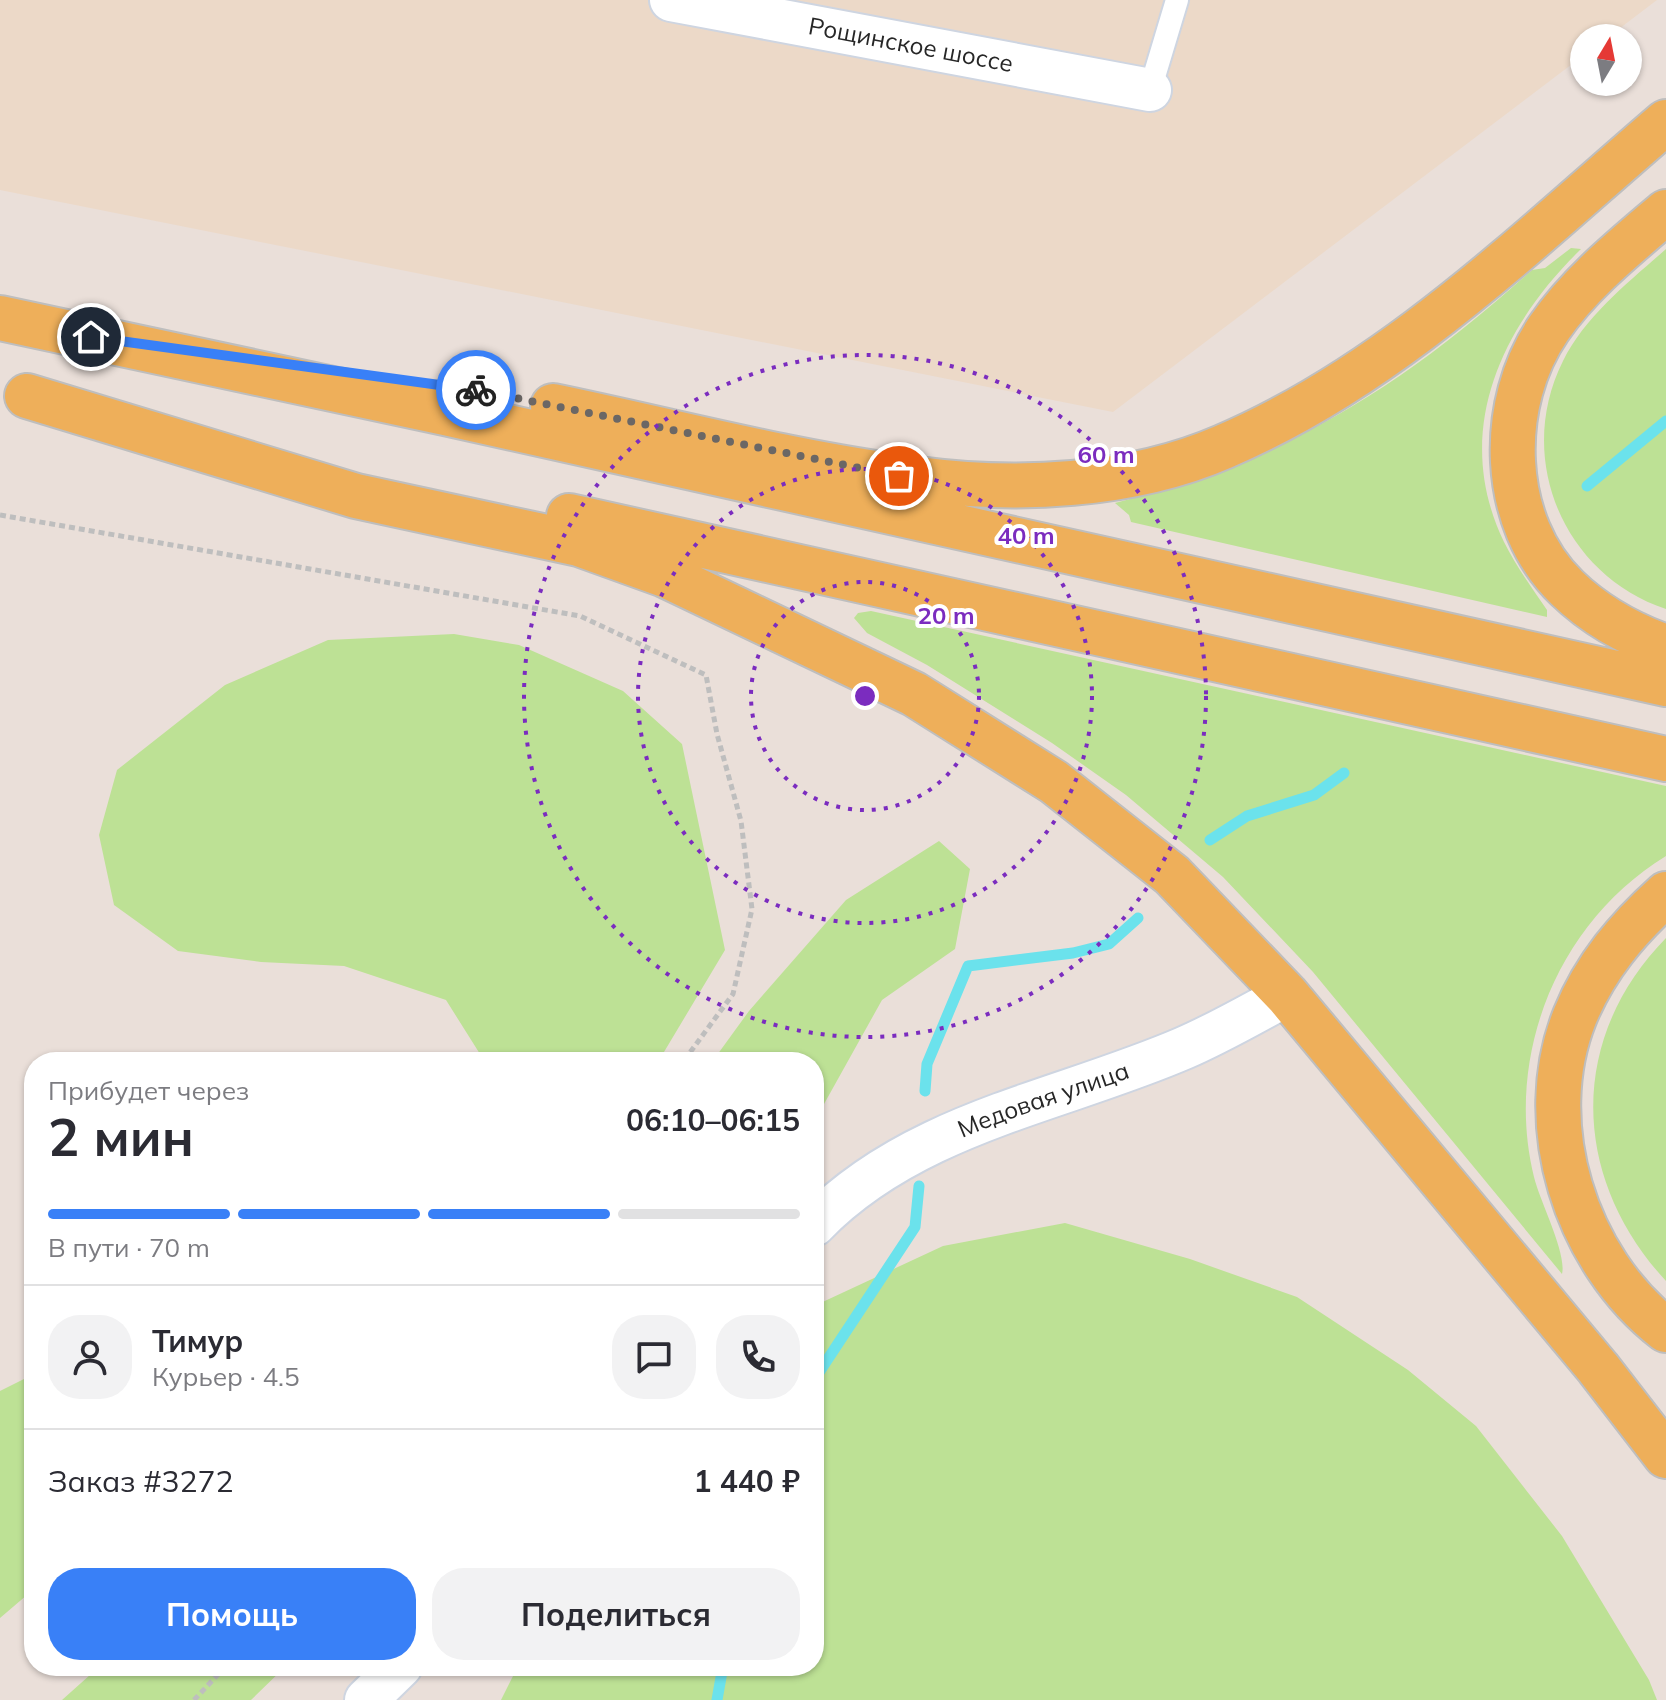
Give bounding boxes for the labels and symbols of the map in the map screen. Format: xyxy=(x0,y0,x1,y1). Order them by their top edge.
street label: Рощинское шоссе xyxy=(806,10,1016,78)
north arrow xyxy=(1570,24,1642,96)
pin xyxy=(57,303,125,371)
courier xyxy=(436,350,516,430)
text: 60 m xyxy=(1078,439,1134,469)
pin xyxy=(865,442,933,510)
text: 40 m xyxy=(998,520,1054,550)
text: 20 m xyxy=(918,600,974,630)
centre of rings xyxy=(851,682,879,710)
street label: Медовая улица xyxy=(953,1055,1133,1144)

